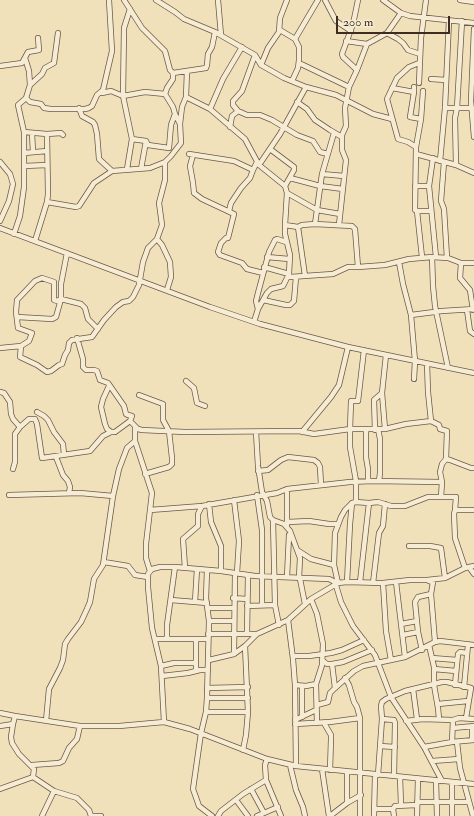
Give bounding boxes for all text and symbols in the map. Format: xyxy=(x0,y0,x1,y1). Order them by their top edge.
scale bar xyxy=(338,8,452,34)
text: 200 m xyxy=(343,15,373,30)

